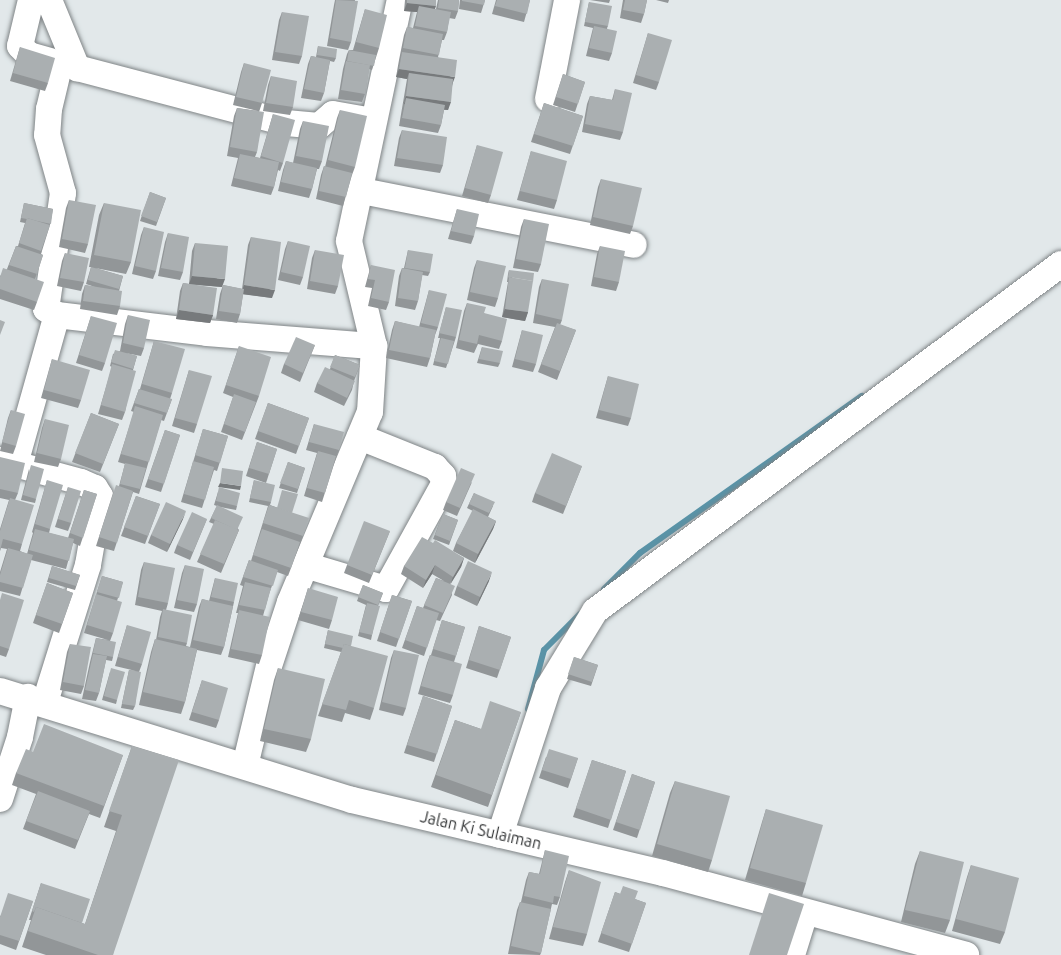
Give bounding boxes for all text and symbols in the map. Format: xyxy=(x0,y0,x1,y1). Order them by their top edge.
street label: Jalan Ki Sulaiman xyxy=(418,807,544,853)

